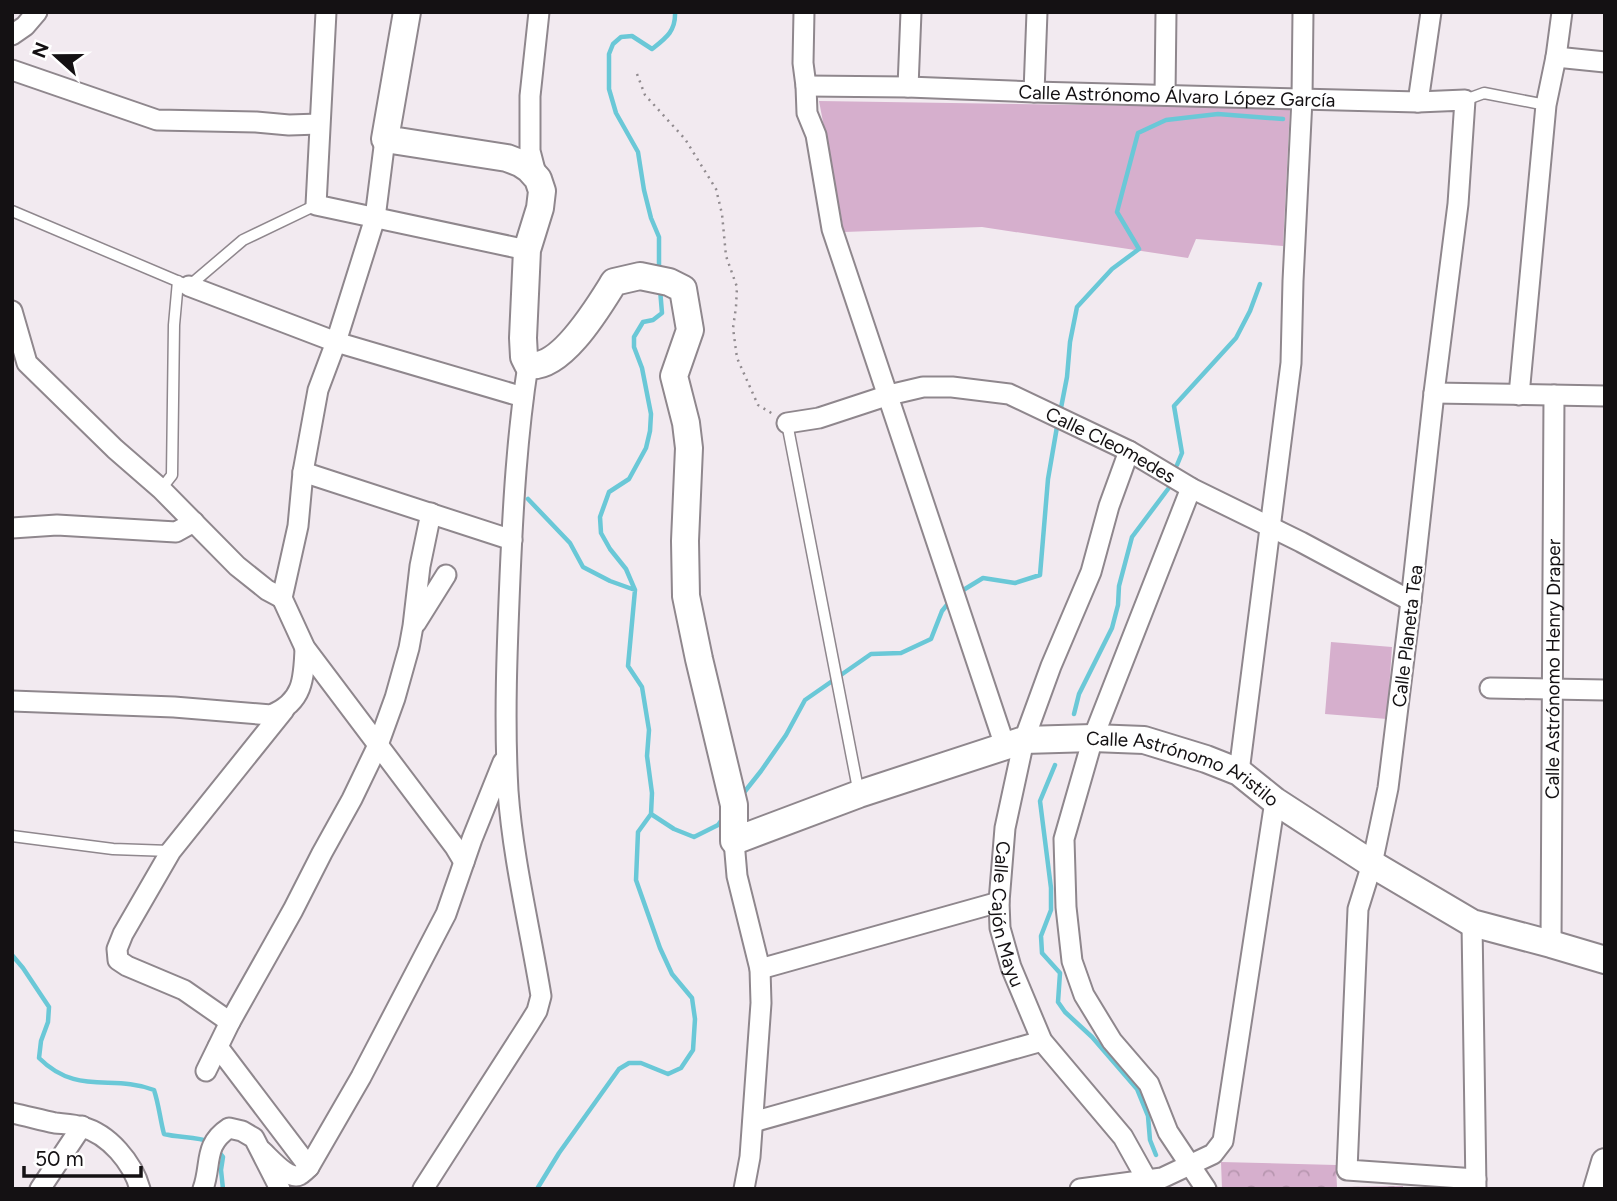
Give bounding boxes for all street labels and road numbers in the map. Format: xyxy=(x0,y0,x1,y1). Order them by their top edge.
street label: Calle Astrónomo Álvaro López García xyxy=(1018,80,1336,112)
street label: Calle Cleomedes xyxy=(1042,402,1180,488)
street label: Calle Astrónomo Henry Draper xyxy=(1541,538,1565,799)
street label: Calle Planeta Tea xyxy=(1387,563,1428,709)
street label: Calle Astrónomo Aristilo xyxy=(1086,727,1283,811)
street label: Calle Cajón Mayu xyxy=(987,840,1029,990)

